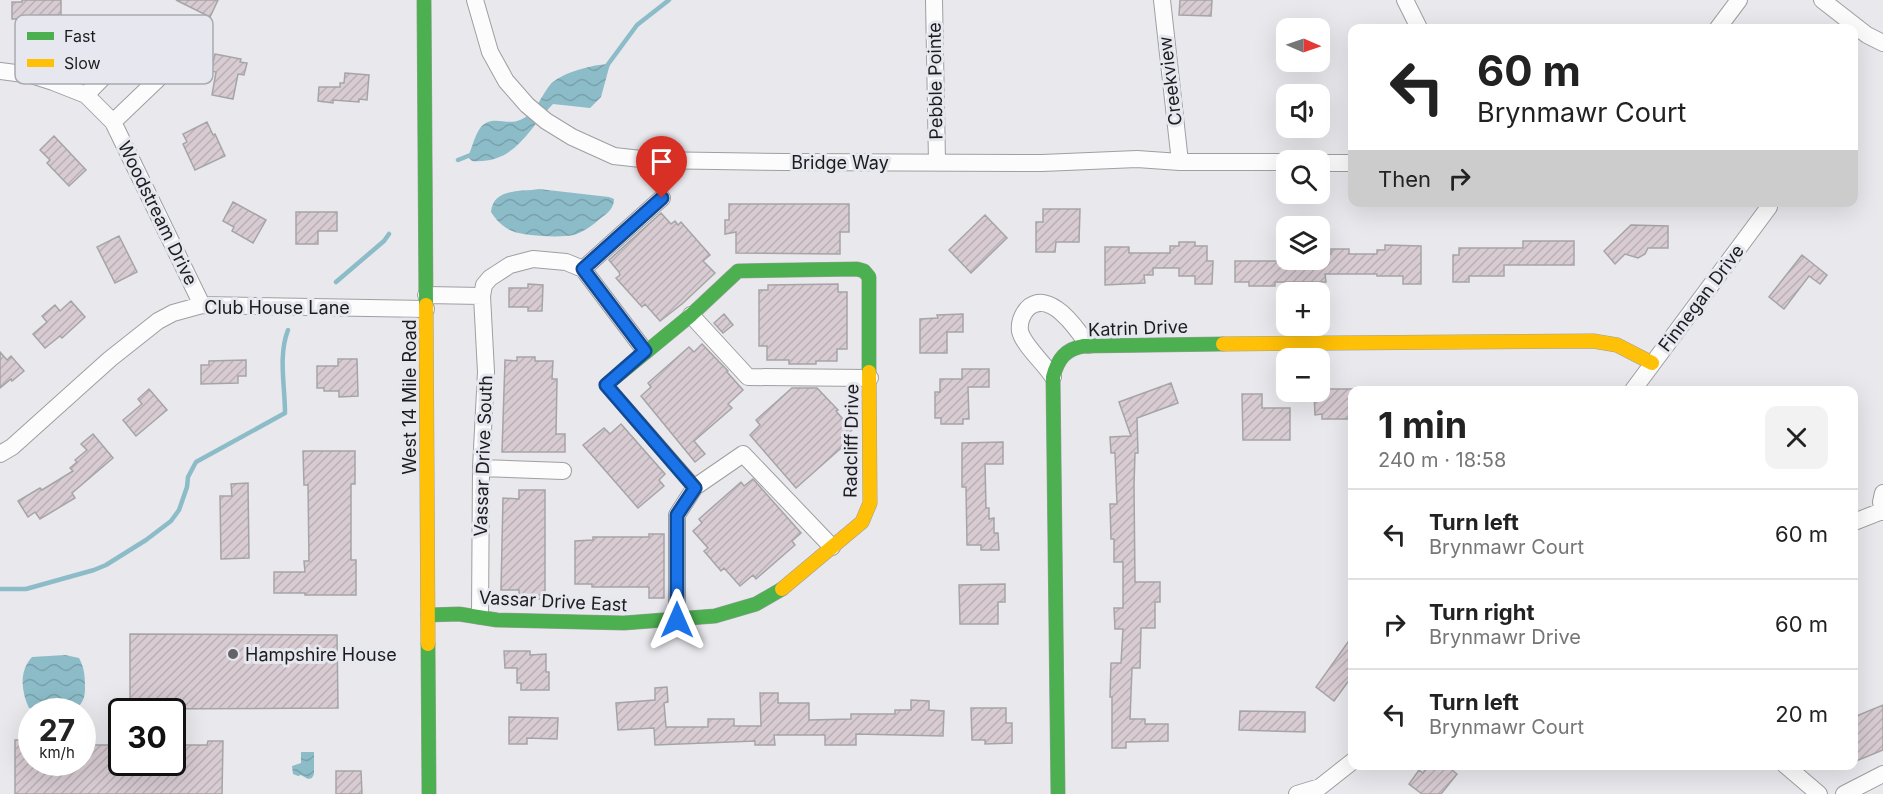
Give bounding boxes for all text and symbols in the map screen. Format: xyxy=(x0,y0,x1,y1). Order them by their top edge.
legend xyxy=(15,15,213,84)
north arrow xyxy=(1276,18,1330,72)
map controls xyxy=(1276,18,1330,402)
street label: Pebble Pointe xyxy=(923,22,947,140)
text: Fast xyxy=(64,26,96,46)
street label: Creekview xyxy=(1154,35,1186,127)
text: 60 m xyxy=(1477,45,1581,96)
icon: left xyxy=(1378,48,1456,126)
text: Slow xyxy=(64,53,101,73)
button: sound xyxy=(1276,84,1330,138)
text: Brynmawr Court xyxy=(1477,96,1686,129)
pin xyxy=(636,136,687,198)
street label: Woodstream Drive xyxy=(114,138,202,288)
icon: arrive xyxy=(645,145,678,178)
button: search xyxy=(1276,150,1330,204)
street label: Bridge Way xyxy=(791,152,889,173)
icon: right xyxy=(1443,162,1476,195)
text: Then xyxy=(1378,166,1431,192)
button: layers xyxy=(1276,216,1330,270)
street label: Finnegan Drive xyxy=(1654,240,1748,356)
button: + xyxy=(1276,282,1330,336)
street label: Club House Lane xyxy=(204,297,350,318)
street label: Katrin Drive xyxy=(1088,316,1188,340)
street label: West 14 Mile Road xyxy=(399,319,420,475)
button: − xyxy=(1276,348,1330,402)
street label: Vassar Drive South xyxy=(470,375,496,537)
street label: Radcliff Drive xyxy=(840,384,862,498)
text: 1 min xyxy=(1378,403,1467,447)
button: close xyxy=(1765,406,1828,469)
text: 240 m · 18:58 xyxy=(1378,448,1506,472)
text: Turn left xyxy=(1429,509,1519,535)
icon: left xyxy=(1378,518,1411,551)
text: 60 m xyxy=(1775,521,1828,547)
text: Brynmawr Court xyxy=(1429,535,1584,559)
street label: Vassar Drive East xyxy=(478,587,628,615)
position arrow xyxy=(645,588,709,652)
text: Turn right xyxy=(1429,599,1535,625)
icon: right xyxy=(1378,608,1411,641)
text: 60 m xyxy=(1775,611,1828,637)
text: Brynmawr Drive xyxy=(1429,625,1581,649)
place label: Hampshire House xyxy=(245,644,397,665)
marker: Hampshire House xyxy=(226,647,240,661)
text: Turn left xyxy=(1429,689,1519,715)
speed limit sign: 30 xyxy=(108,698,186,776)
icon: left xyxy=(1378,698,1411,731)
text: 20 m xyxy=(1775,701,1828,727)
text: 27 xyxy=(39,712,75,748)
text: Brynmawr Court xyxy=(1429,715,1584,739)
text: km/h xyxy=(39,743,75,762)

